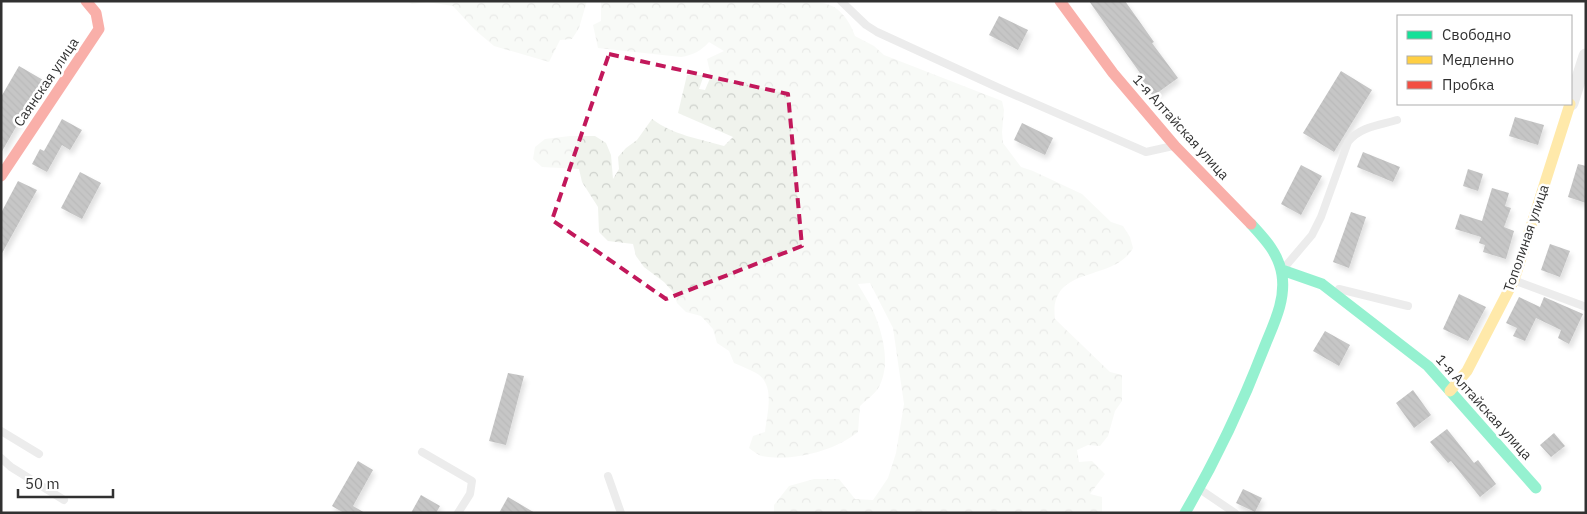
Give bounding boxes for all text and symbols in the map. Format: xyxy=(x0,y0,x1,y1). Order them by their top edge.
legend xyxy=(1397,15,1572,105)
text: Свободно xyxy=(1442,25,1511,44)
street label: Саянская улица xyxy=(10,34,83,130)
text: Медленно xyxy=(1442,50,1514,69)
street label: 1-я Алтайская улица xyxy=(1129,71,1233,184)
text: Пробка xyxy=(1442,75,1494,94)
street label: Тополиная улица xyxy=(1499,182,1553,294)
street label: 1-я Алтайская улица xyxy=(1432,351,1536,464)
scale bar xyxy=(18,466,112,498)
text: 50 m xyxy=(25,474,60,493)

